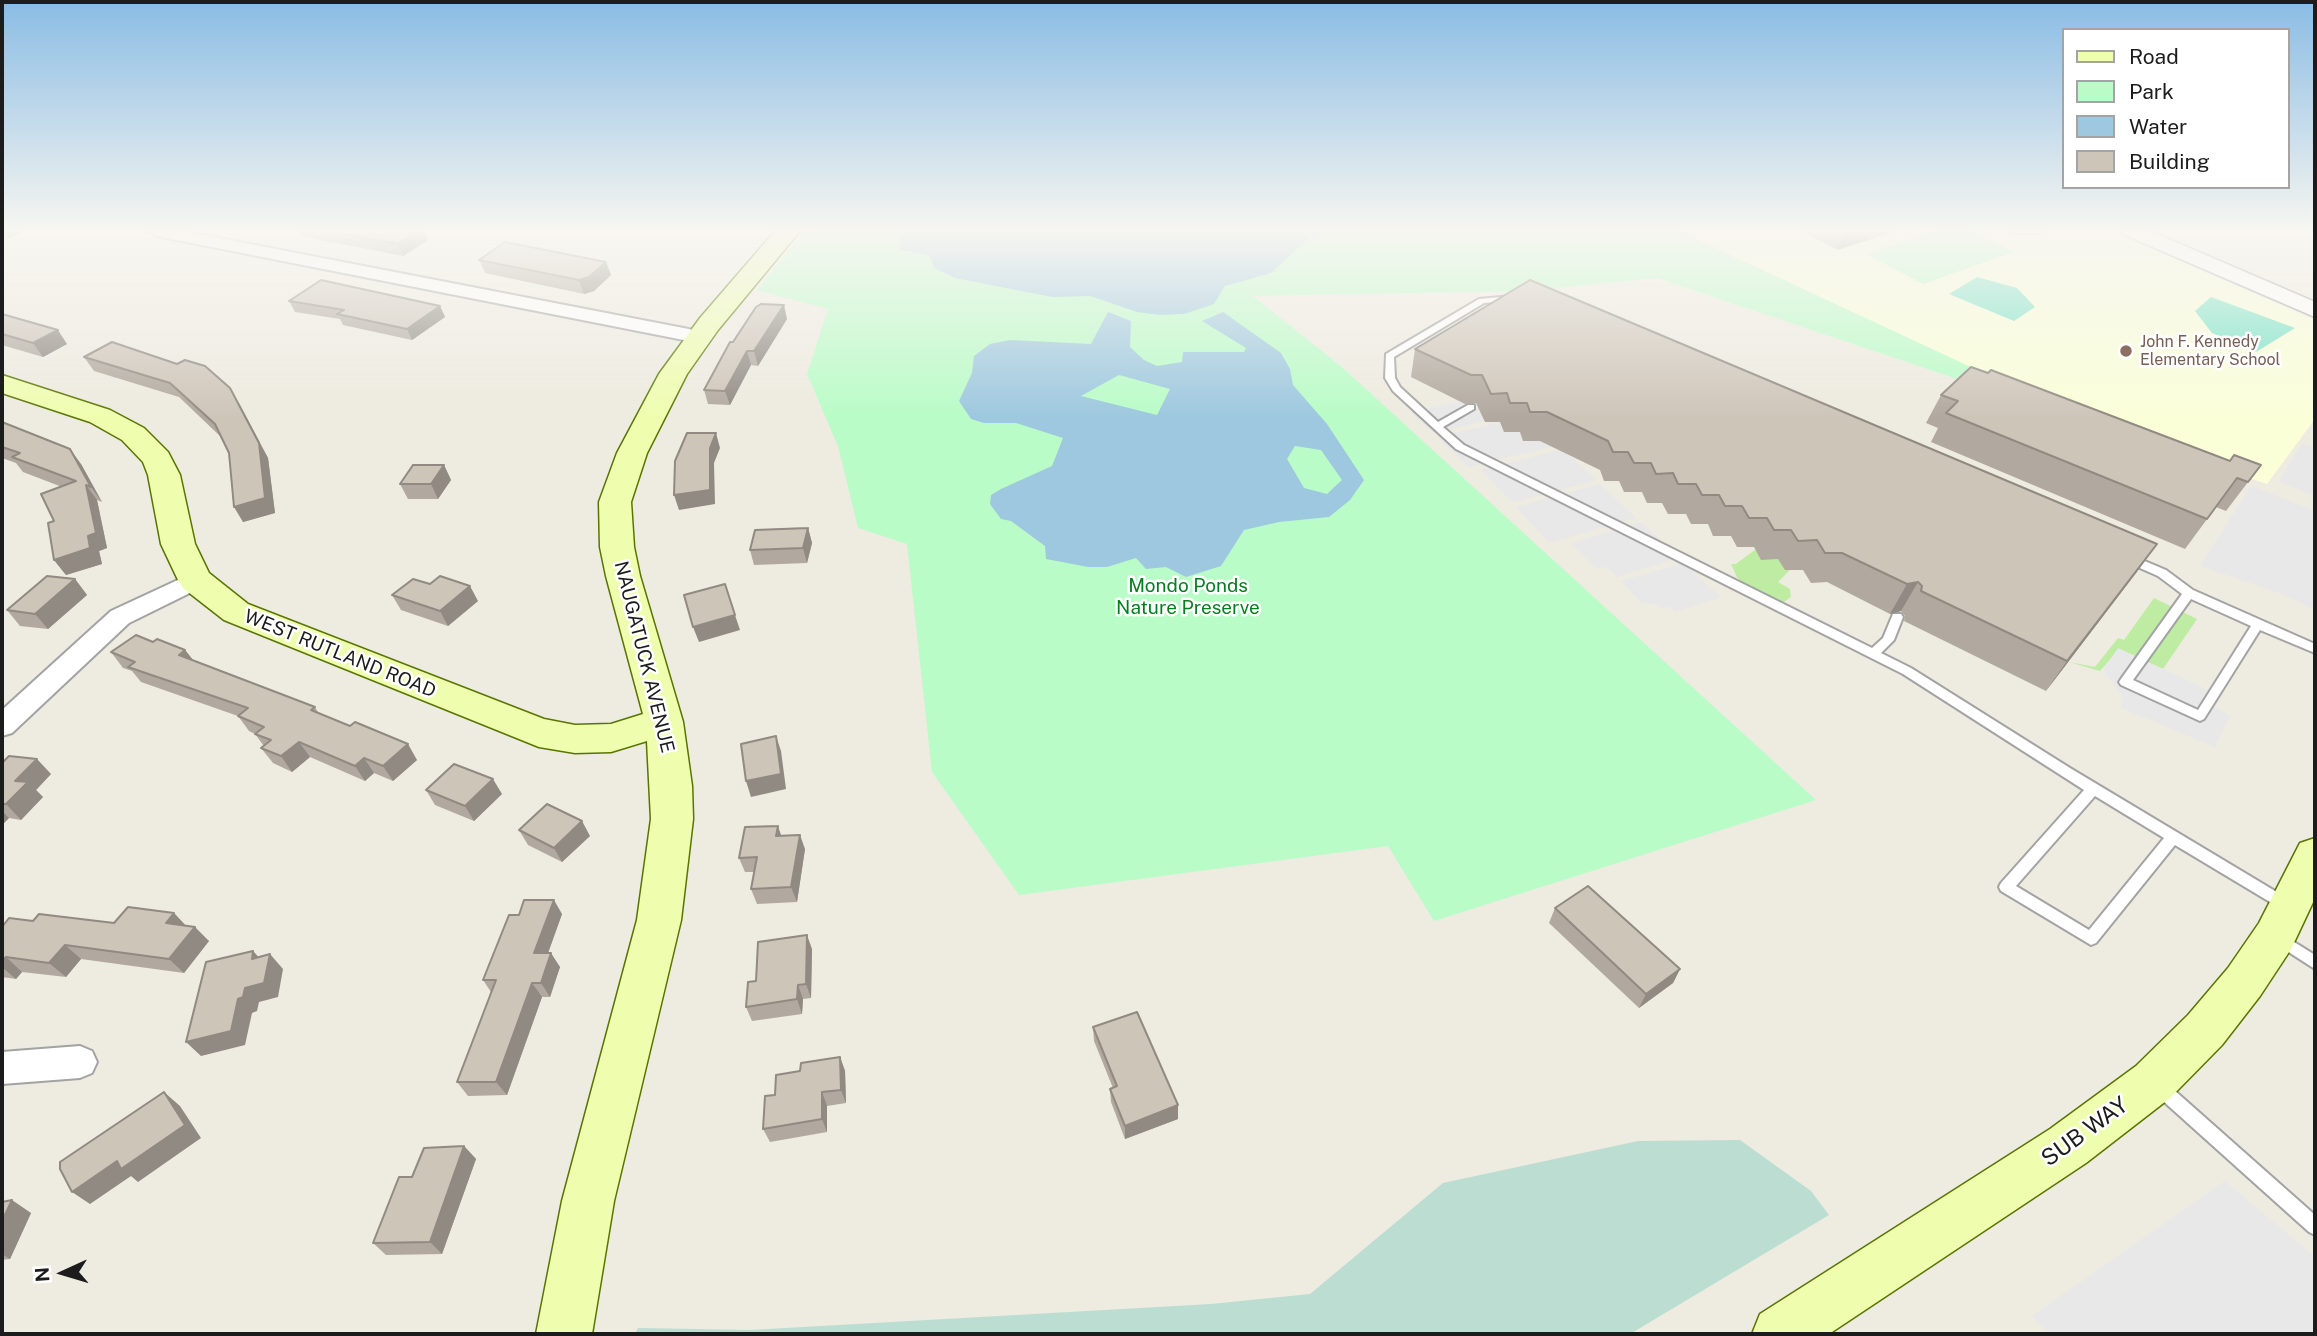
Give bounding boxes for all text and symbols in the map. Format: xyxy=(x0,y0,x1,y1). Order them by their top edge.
legend xyxy=(2062,28,2289,189)
text: Road xyxy=(2129,44,2179,69)
text: Park xyxy=(2129,79,2174,104)
text: Water xyxy=(2129,114,2187,139)
text: Building xyxy=(2129,149,2210,174)
place label: John F. Kennedy Elementary School xyxy=(2140,332,2280,370)
marker: John F. Kennedy Elementary School xyxy=(2118,343,2134,359)
street label: NAUGATUCK AVENUE xyxy=(609,559,679,755)
park label: Mondo Ponds Nature Preserve xyxy=(1116,575,1260,619)
street label: WEST RUTLAND ROAD xyxy=(241,605,439,703)
street label: SUB WAY xyxy=(2036,1091,2134,1173)
north arrow xyxy=(28,1238,98,1308)
text: N xyxy=(31,1266,54,1283)

